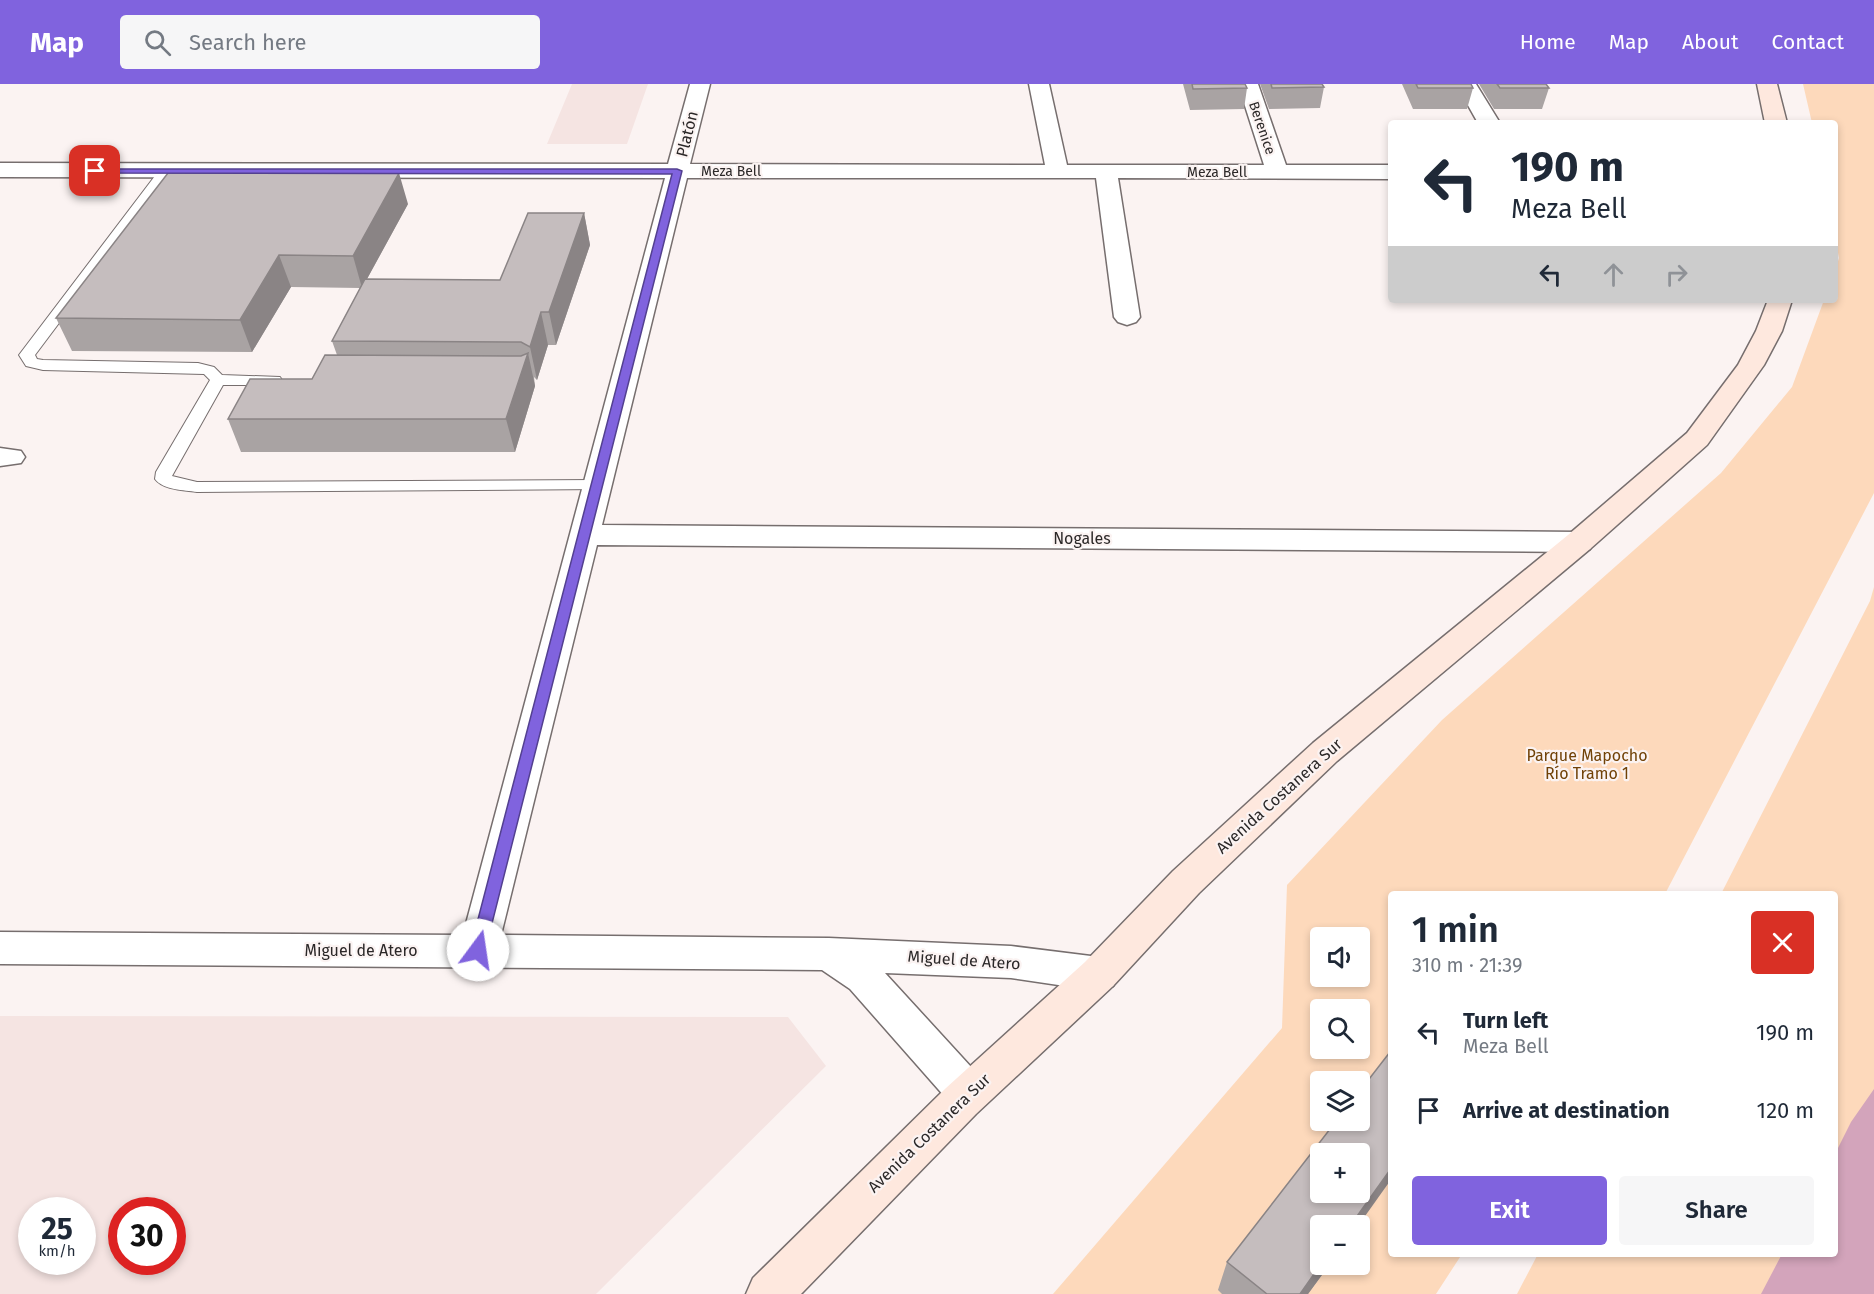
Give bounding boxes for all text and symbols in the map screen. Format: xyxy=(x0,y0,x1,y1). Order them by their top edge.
search box xyxy=(120,15,540,69)
text: Map xyxy=(30,26,84,59)
icon: search xyxy=(141,26,174,59)
text: Search here xyxy=(189,29,307,56)
text: Home xyxy=(1520,29,1576,55)
text: Map xyxy=(1609,29,1649,55)
text: About xyxy=(1682,29,1739,55)
text: Contact xyxy=(1772,29,1844,55)
street label: Berenice xyxy=(1245,99,1279,157)
street label: Platón xyxy=(672,109,702,159)
text: 190 m xyxy=(1511,142,1624,192)
icon: left xyxy=(1412,144,1490,222)
pin xyxy=(69,145,120,196)
icon: arrive xyxy=(78,154,111,187)
street label: Meza Bell xyxy=(701,163,761,180)
street label: Meza Bell xyxy=(1187,164,1247,181)
text: Meza Bell xyxy=(1511,193,1627,225)
icon: left xyxy=(1534,258,1567,291)
icon: ahead xyxy=(1597,258,1630,291)
icon: right xyxy=(1660,258,1693,291)
street label: Nogales xyxy=(1053,529,1111,548)
street label: Avenida Costanera Sur xyxy=(1212,734,1346,858)
park label: Parque Mapocho Río Tramo 1 xyxy=(1526,746,1648,783)
text: 1 min xyxy=(1412,908,1499,952)
button: close xyxy=(1751,911,1814,974)
position arrow xyxy=(446,918,510,982)
map controls xyxy=(1310,927,1370,1275)
button: sound xyxy=(1310,927,1370,987)
street label: Miguel de Atero xyxy=(304,941,418,960)
street label: Miguel de Atero xyxy=(907,947,1021,973)
text: 310 m · 21:39 xyxy=(1412,953,1522,977)
button: search xyxy=(1310,999,1370,1059)
text: Turn left xyxy=(1463,1007,1548,1034)
icon: left xyxy=(1412,1016,1445,1049)
text: 190 m xyxy=(1756,1019,1814,1046)
text: Meza Bell xyxy=(1463,1034,1549,1058)
street label: Avenida Costanera Sur xyxy=(864,1069,995,1196)
button: layers xyxy=(1310,1071,1370,1131)
icon: arrive xyxy=(1412,1094,1445,1127)
text: Arrive at destination xyxy=(1463,1097,1670,1124)
text: 120 m xyxy=(1757,1097,1814,1124)
button: + xyxy=(1310,1143,1370,1203)
button: Exit xyxy=(1412,1176,1607,1245)
button: Share xyxy=(1619,1176,1814,1245)
speed limit sign: 30 xyxy=(108,1197,186,1275)
text: 25 xyxy=(41,1211,73,1247)
button: − xyxy=(1310,1215,1370,1275)
text: km/h xyxy=(38,1242,76,1260)

